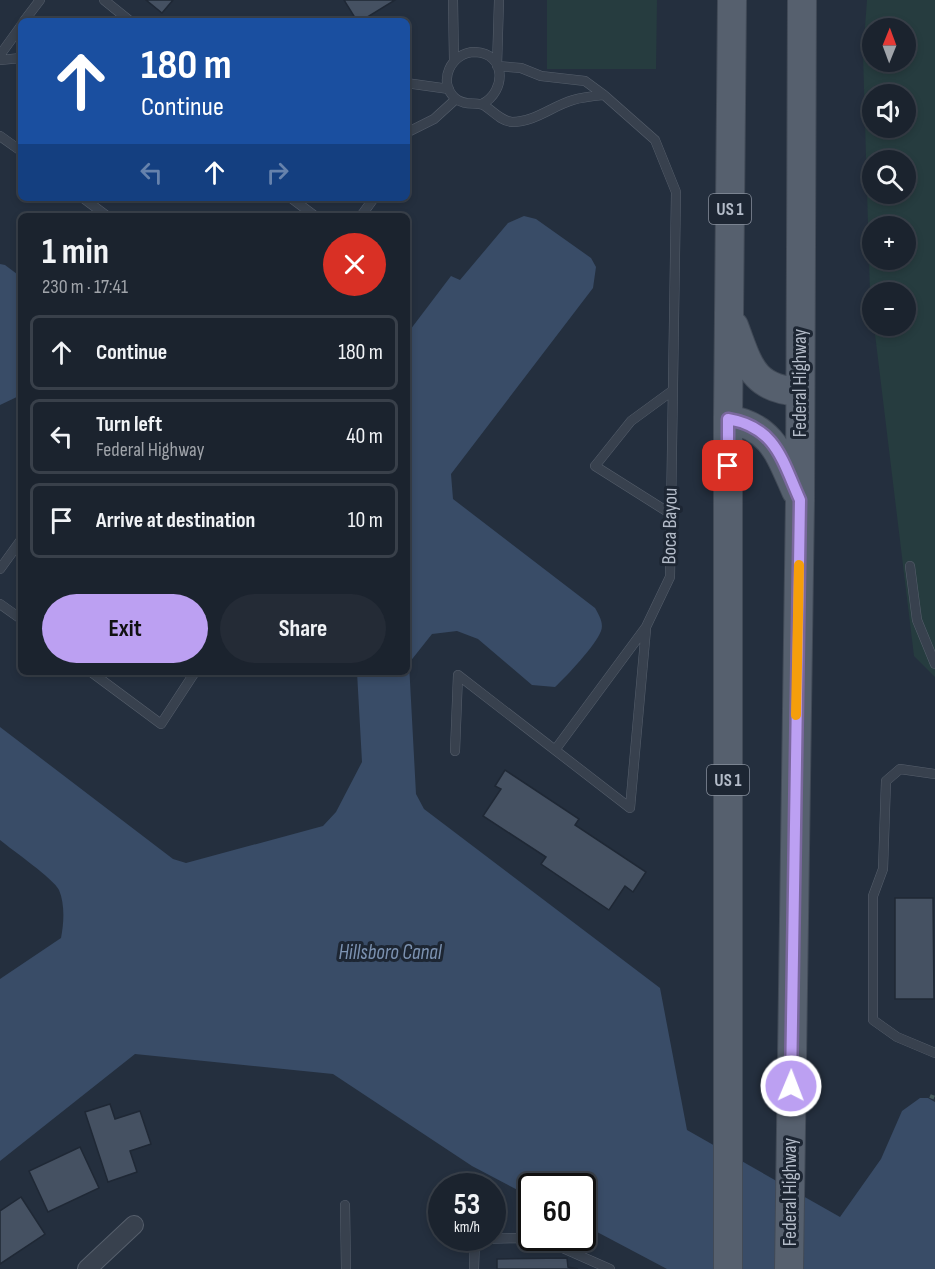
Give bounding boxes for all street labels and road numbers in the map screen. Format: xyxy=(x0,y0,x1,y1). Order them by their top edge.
road number: US 1 xyxy=(709,194,751,224)
street label: Federal Highway xyxy=(788,329,812,437)
street label: Boca Bayou xyxy=(657,488,683,564)
road number: US 1 xyxy=(707,765,749,795)
street label: Federal Highway xyxy=(778,1138,802,1246)

